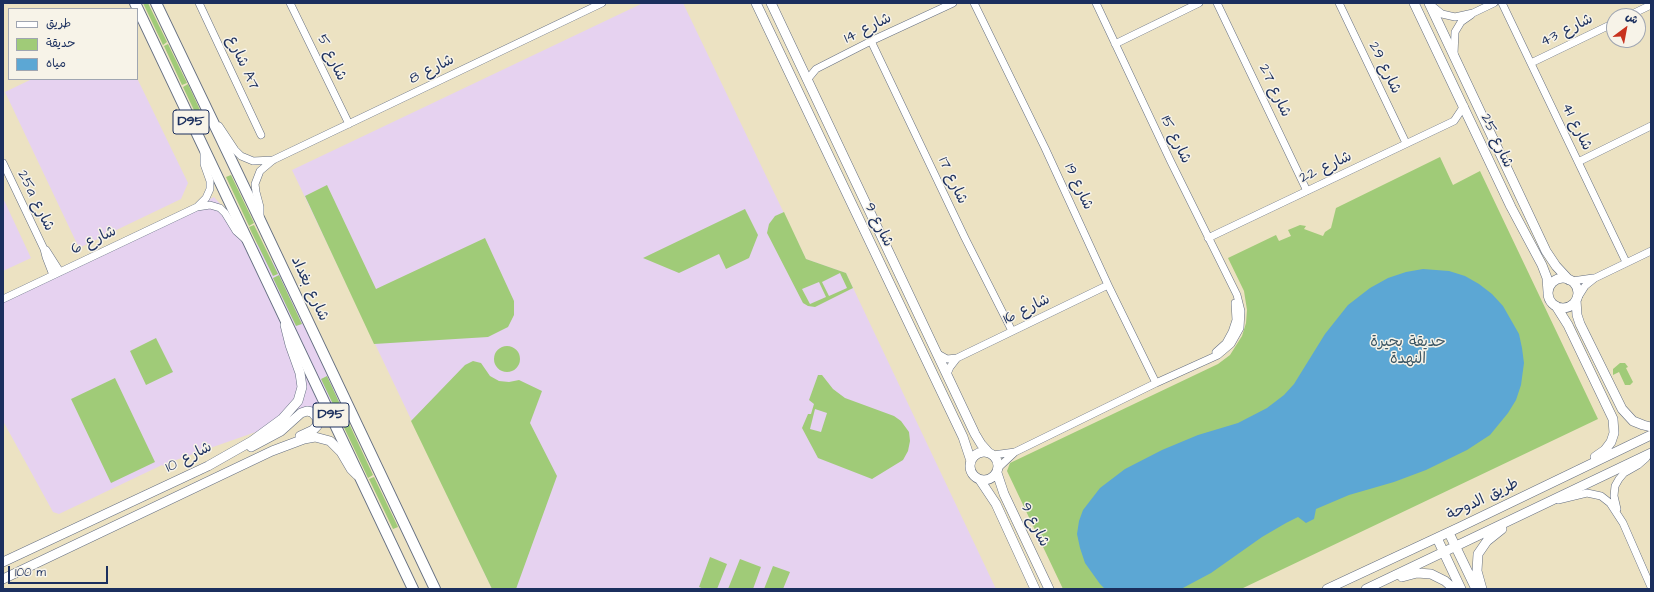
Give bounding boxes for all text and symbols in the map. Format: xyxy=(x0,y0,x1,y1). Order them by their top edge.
legend xyxy=(8,8,138,80)
north arrow xyxy=(1606,8,1646,48)
text: ش xyxy=(1623,9,1641,28)
street label: شارع 14 xyxy=(841,10,895,48)
street label: شارع 43 xyxy=(1538,11,1596,51)
text: طريق xyxy=(46,15,71,32)
street label: شارع 5 xyxy=(312,32,350,84)
street label: شارع A7 xyxy=(222,33,262,93)
text: حديقة xyxy=(46,35,75,52)
street label: شارع 29 xyxy=(1364,39,1404,97)
street label: شارع 8 xyxy=(406,51,458,89)
text: مياه xyxy=(46,55,66,72)
street label: شارع 27 xyxy=(1254,62,1294,120)
street label: شارع 41 xyxy=(1557,100,1595,154)
road number: D95 xyxy=(173,110,209,134)
street label: شارع 25 xyxy=(1476,111,1516,171)
street label: شارع 15 xyxy=(1156,113,1194,167)
street label: شارع 22 xyxy=(1297,148,1355,188)
street label: شارع 17 xyxy=(933,155,971,207)
street label: شارع 19 xyxy=(1060,161,1096,213)
street label: 25a شارع xyxy=(13,168,57,234)
street label: شارع 9 xyxy=(860,200,896,250)
street label: شارع 6 xyxy=(69,223,119,259)
street label: شارع بغداد xyxy=(286,254,332,324)
street label: شارع 16 xyxy=(1001,291,1053,329)
park label: حديقة بحيرة النهدة xyxy=(1370,334,1446,369)
road number: D95 xyxy=(313,403,349,427)
street label: شارع 10 xyxy=(163,439,215,477)
street label: طريق الدوحة xyxy=(1444,475,1522,525)
street label: شارع 9 xyxy=(1016,500,1052,550)
scale bar xyxy=(10,558,110,584)
text: 100 m xyxy=(15,564,46,581)

